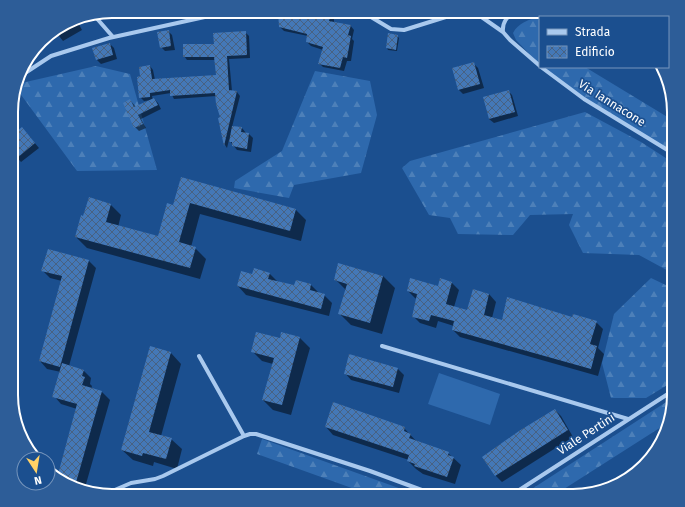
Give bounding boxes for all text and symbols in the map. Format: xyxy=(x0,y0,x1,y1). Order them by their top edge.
legend xyxy=(539,16,669,68)
text: Strada xyxy=(575,25,610,39)
text: Edificio xyxy=(575,45,615,59)
street label: Via Iannacone xyxy=(576,77,648,129)
street label: Viale Pertini xyxy=(555,410,617,458)
north arrow xyxy=(16,451,56,491)
text: N xyxy=(33,473,43,487)

